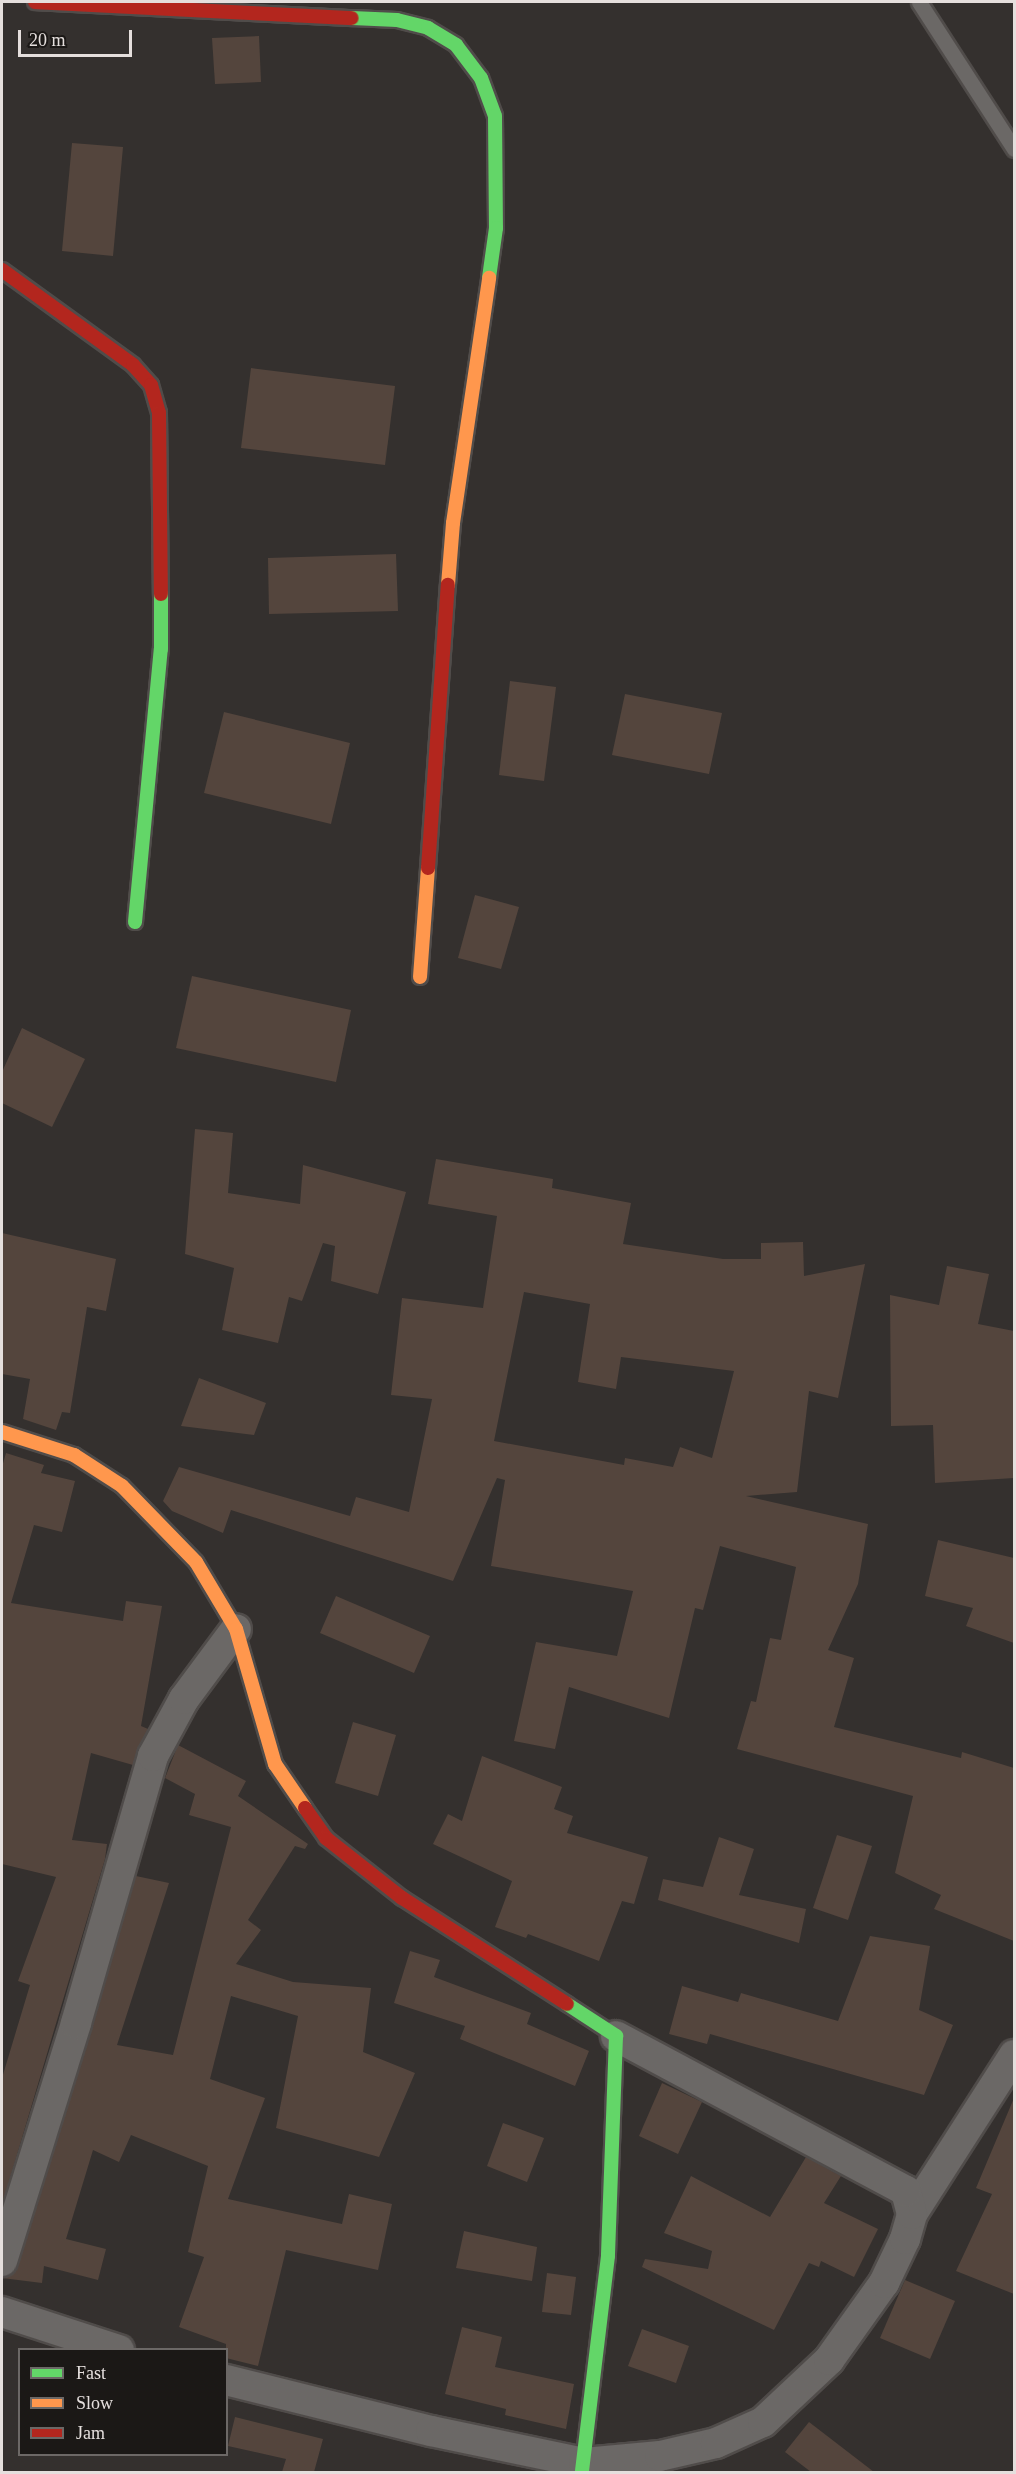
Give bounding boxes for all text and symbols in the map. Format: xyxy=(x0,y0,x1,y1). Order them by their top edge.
scale bar xyxy=(21,18,135,56)
text: 20 m xyxy=(29,30,66,50)
legend xyxy=(18,2348,228,2456)
text: Fast xyxy=(76,2363,106,2383)
text: Slow xyxy=(76,2393,113,2413)
text: Jam xyxy=(76,2423,105,2443)

